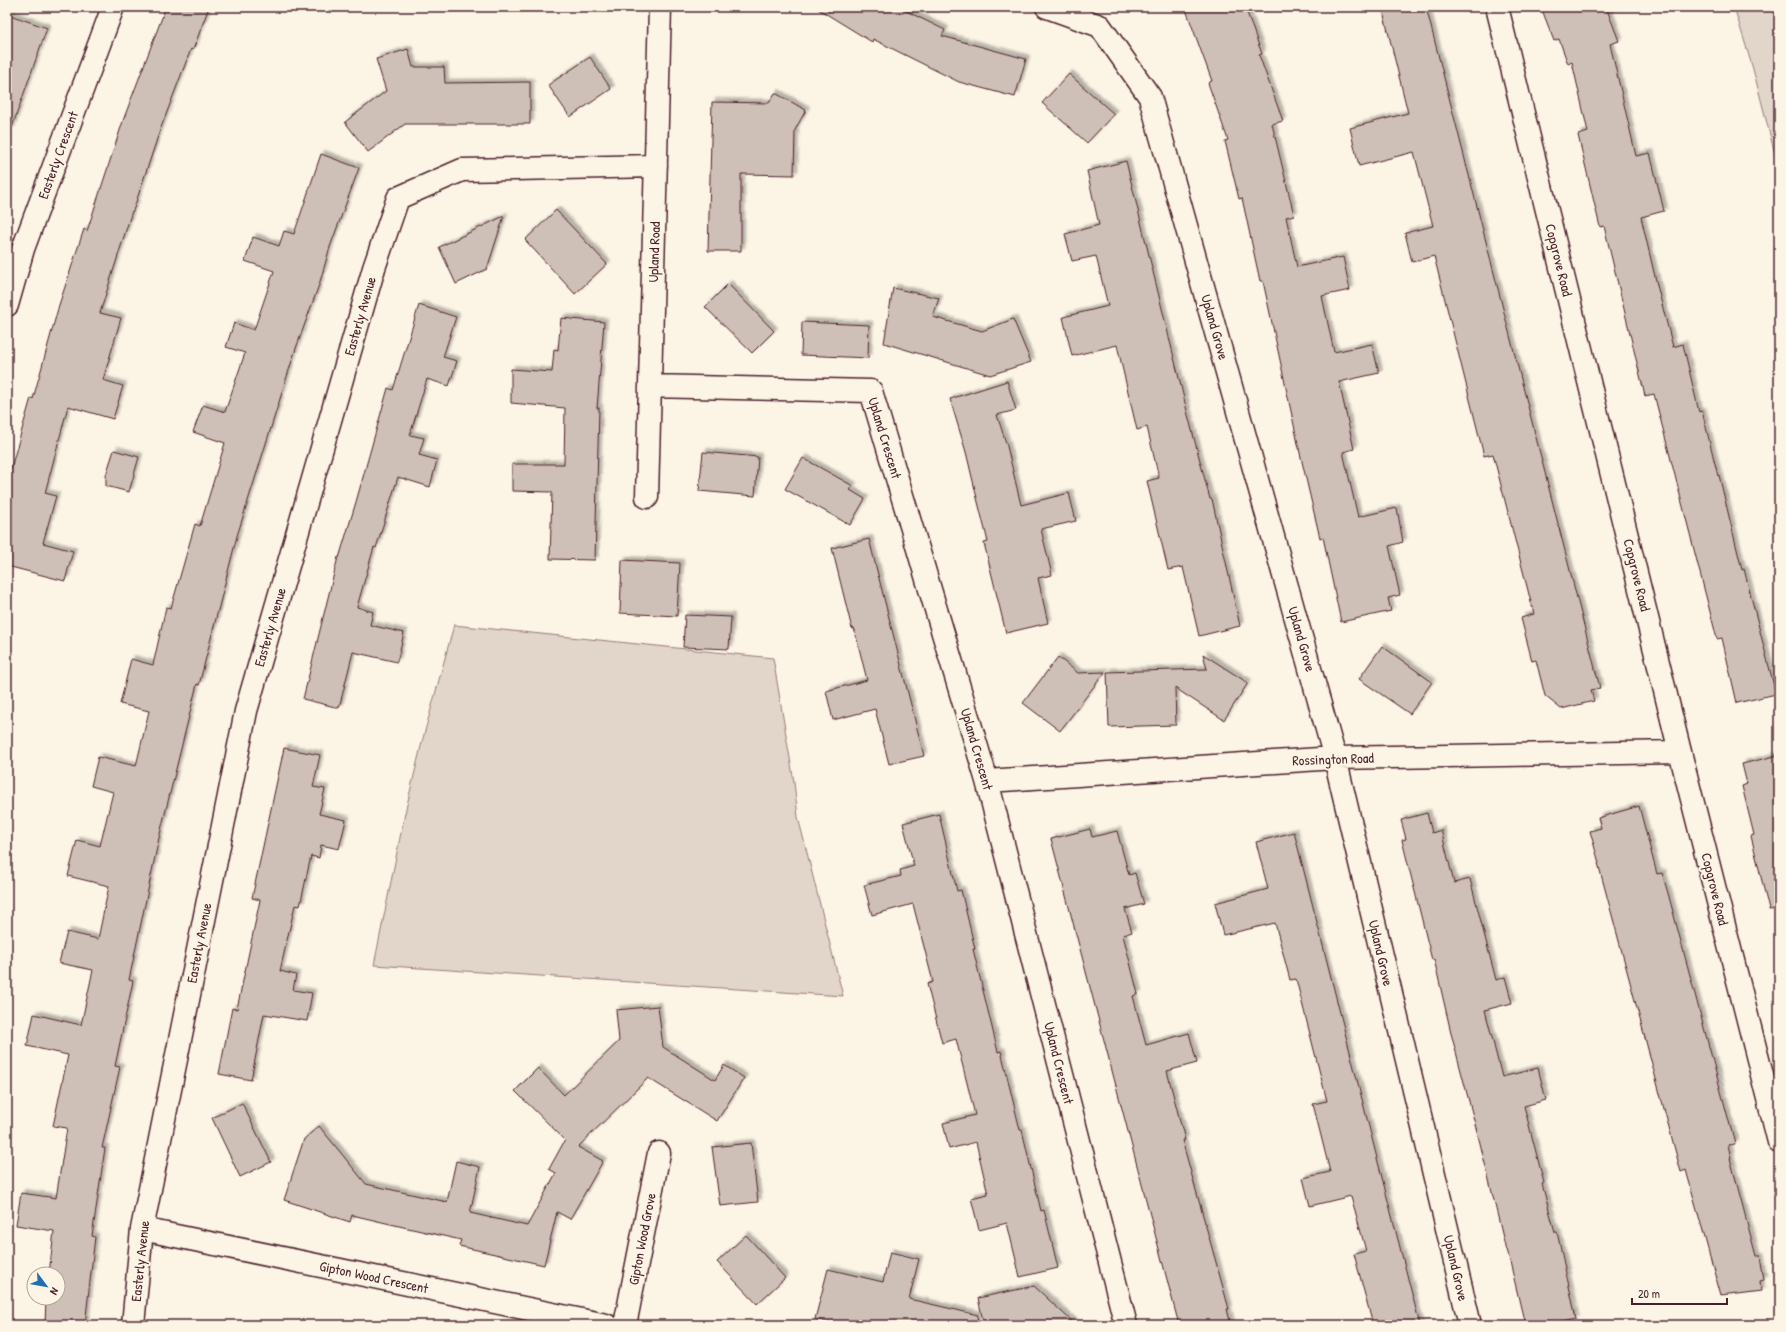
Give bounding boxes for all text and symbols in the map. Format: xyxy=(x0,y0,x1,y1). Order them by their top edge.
street label: Easterly Crescent xyxy=(33,108,83,202)
street label: Upland Road xyxy=(643,221,665,283)
street label: Copgrove Road xyxy=(1540,222,1578,299)
street label: Easterly Avenue xyxy=(339,274,381,358)
street label: Upland Grove xyxy=(1196,292,1234,362)
street label: Upland Crescent xyxy=(863,395,907,481)
street label: Copgrove Road xyxy=(1618,537,1656,614)
street label: Easterly Avenue xyxy=(249,585,291,669)
street label: Upland Grove xyxy=(1283,604,1321,674)
street label: Upland Crescent xyxy=(956,706,998,792)
street label: Rossington Road xyxy=(1292,748,1375,770)
street label: Copgrove Road xyxy=(1696,851,1734,928)
street label: Easterly Avenue xyxy=(181,901,217,985)
street label: Upland Grove xyxy=(1364,918,1398,988)
street label: Upland Crescent xyxy=(1039,1020,1079,1106)
street label: Gipton Wood Grove xyxy=(623,1191,661,1287)
street label: Easterly Avenue xyxy=(126,1219,154,1302)
street label: Upland Grove xyxy=(1439,1233,1473,1303)
street label: Gipton Wood Crescent xyxy=(318,1256,430,1298)
north arrow xyxy=(26,1266,66,1306)
scale bar xyxy=(1632,1280,1727,1306)
text: N xyxy=(47,1285,62,1298)
text: 20 m xyxy=(1638,1285,1660,1302)

